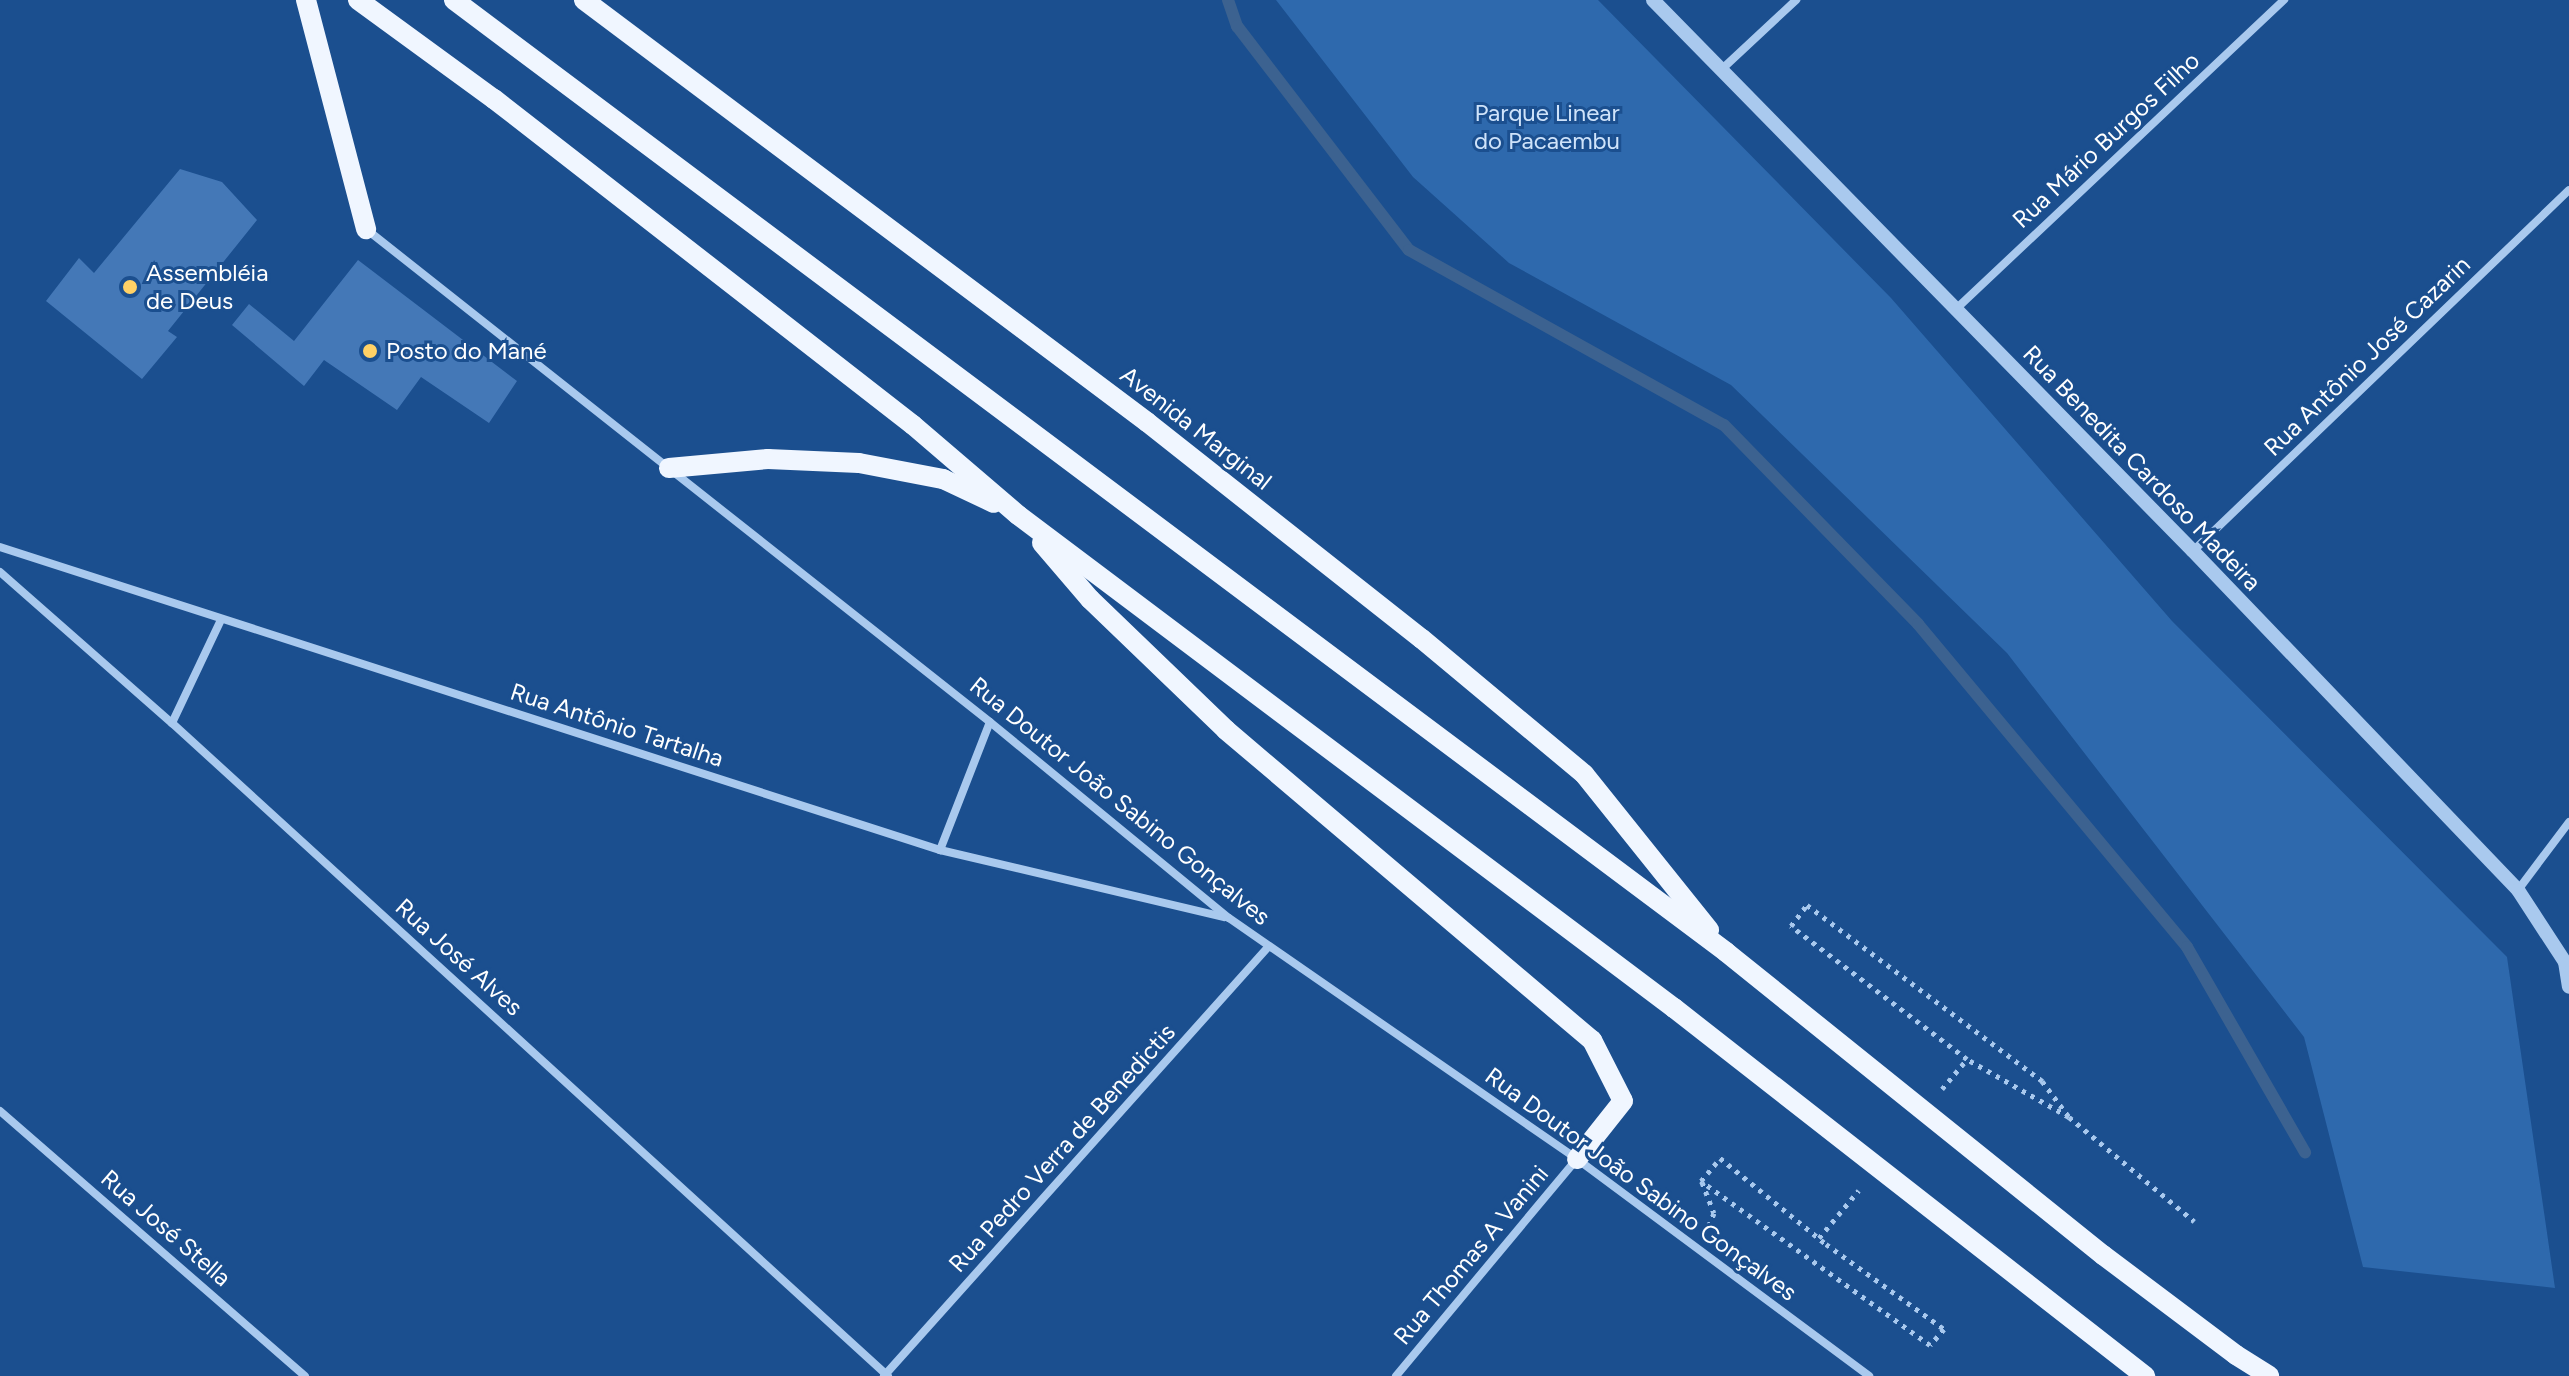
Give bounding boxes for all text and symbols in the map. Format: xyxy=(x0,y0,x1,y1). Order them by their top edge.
street label: Rua Mário Burgos Filho xyxy=(2007,46,2205,234)
park label: Parque Linear do Pacaembu xyxy=(1474,99,1620,155)
street label: Rua Antônio José Cazarin xyxy=(2258,250,2476,462)
place label: Assembléia de Deus xyxy=(146,259,268,315)
marker: Assembléia de Deus xyxy=(121,278,139,296)
place label: Posto do Mané xyxy=(386,337,547,365)
street label: Rua Benedita Cardoso Madeira xyxy=(2017,339,2267,597)
marker: Posto do Mané xyxy=(361,342,379,360)
street label: Avenida Marginal xyxy=(1115,360,1277,496)
street label: Rua Doutor João Sabino Gonçalves xyxy=(964,671,1276,931)
street label: Rua Antônio Tartalha xyxy=(507,677,727,773)
street label: Rua José Alves xyxy=(389,892,529,1022)
street label: Rua Pedro Verra de Benedictis xyxy=(943,1018,1181,1278)
street label: Rua Doutor João Sabino Gonçalves xyxy=(1480,1061,1802,1307)
street label: Rua Thomas A Vanini xyxy=(1388,1160,1554,1350)
street label: Rua José Stella xyxy=(95,1164,237,1292)

